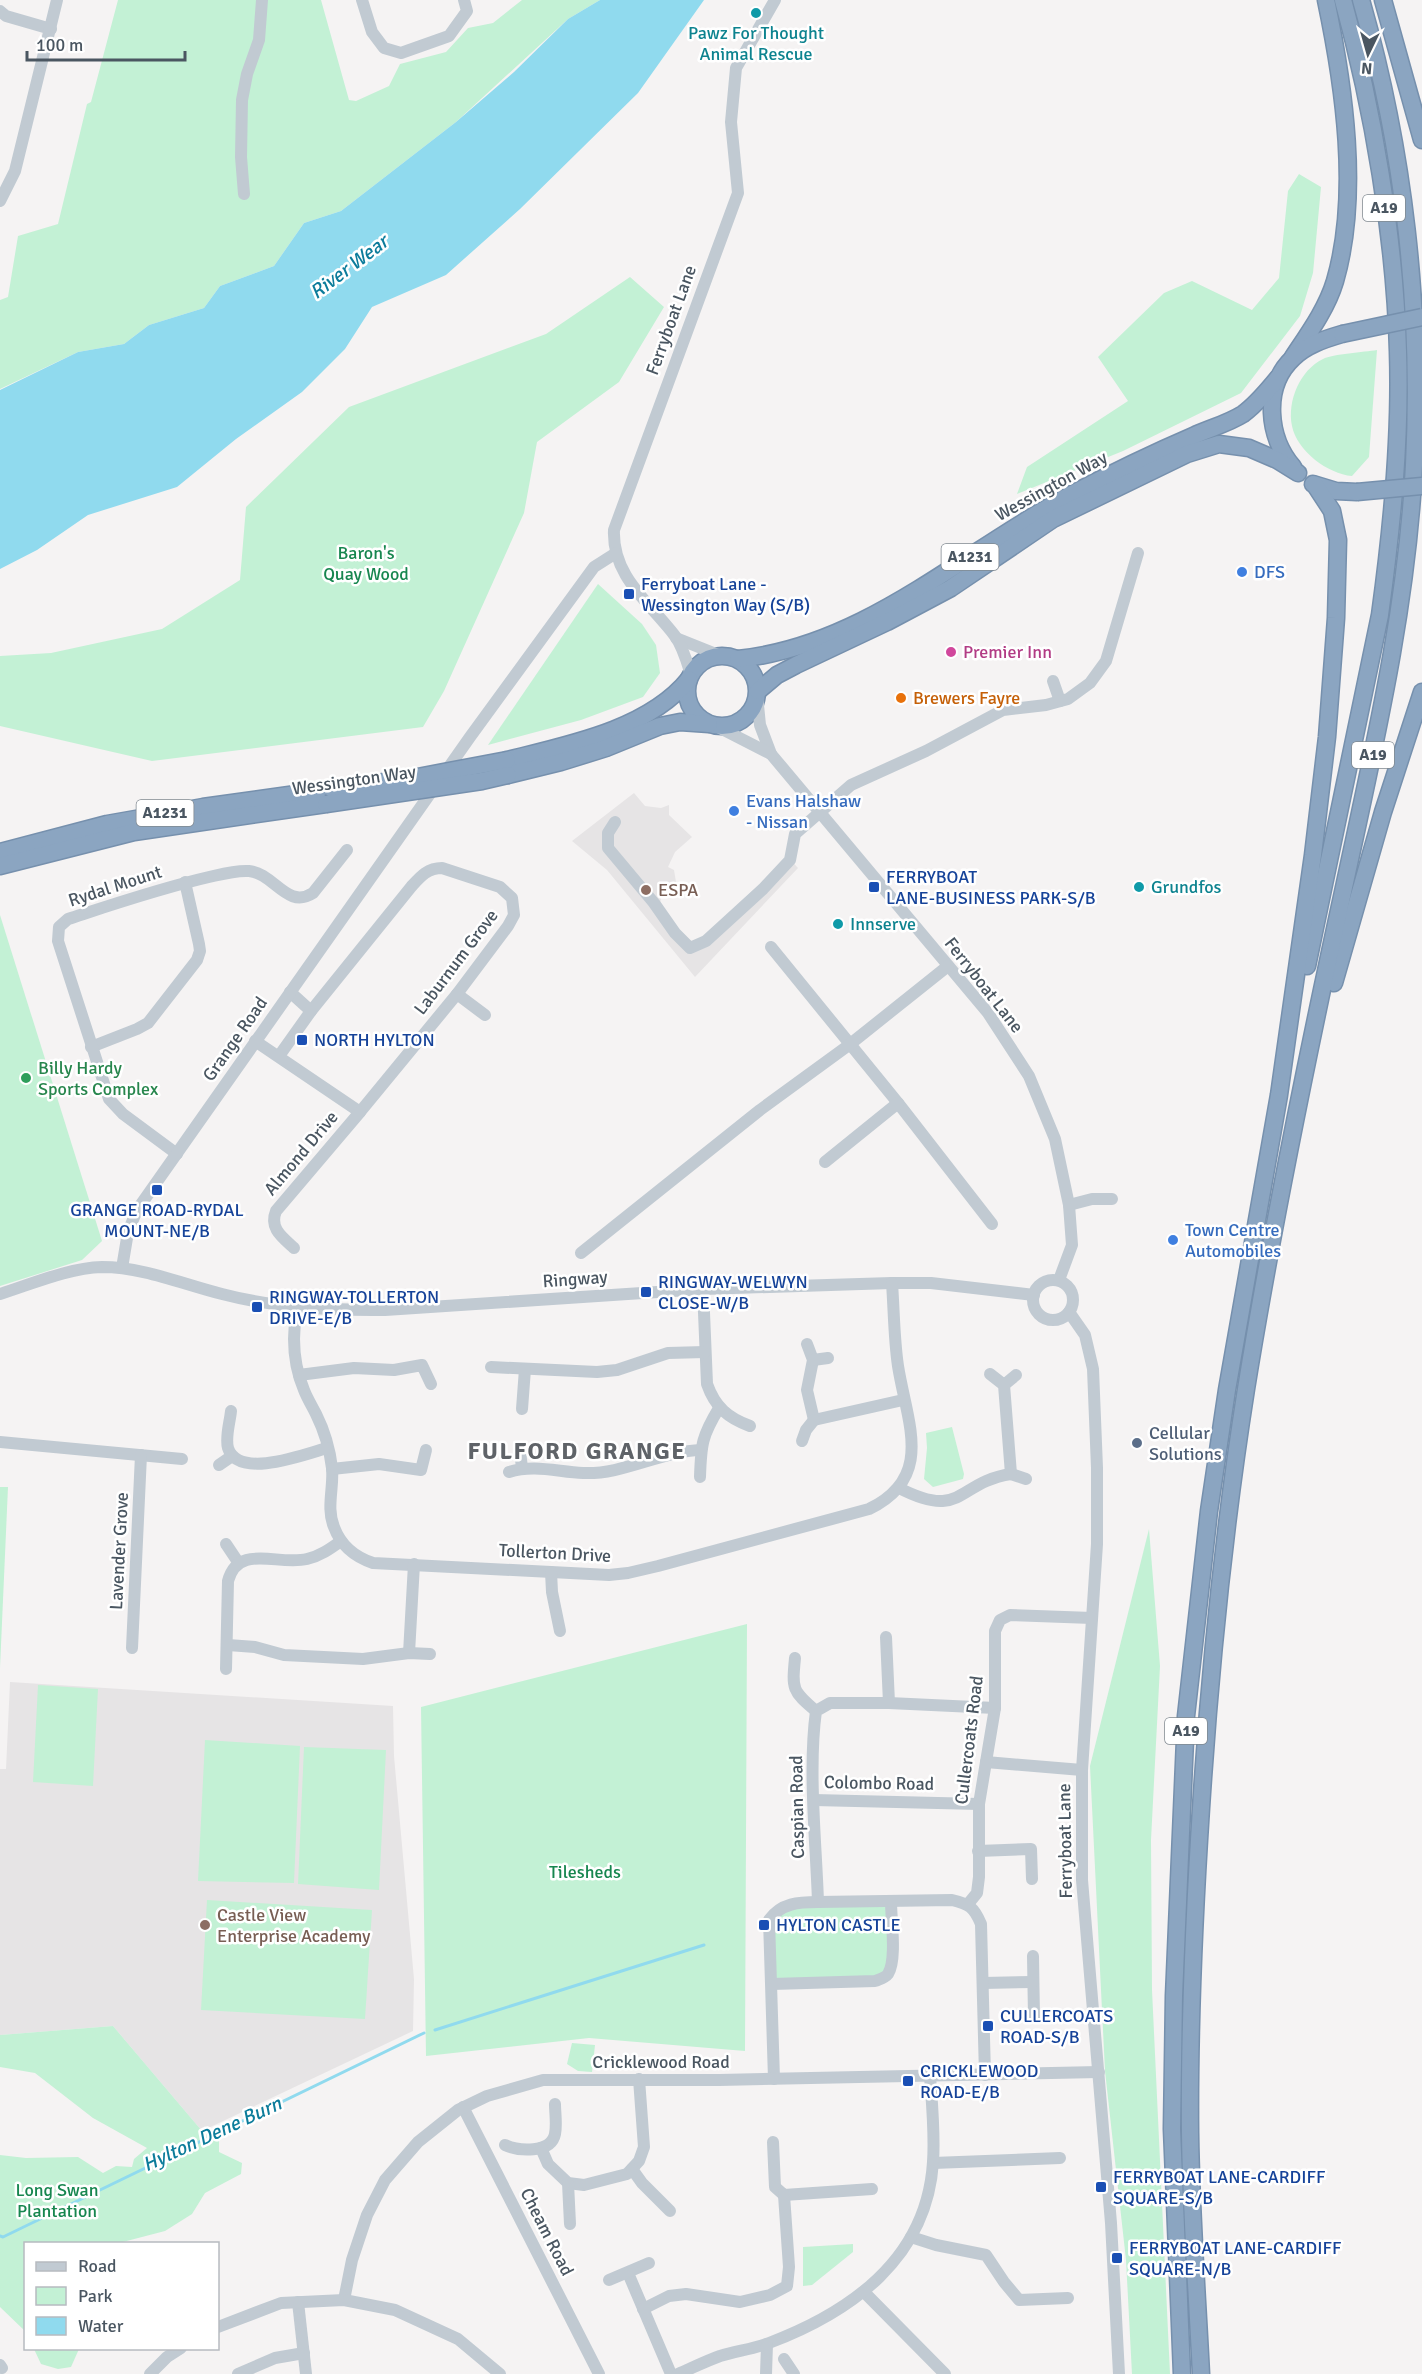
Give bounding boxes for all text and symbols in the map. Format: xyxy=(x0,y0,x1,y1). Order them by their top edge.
marker: Pawz For Thought Animal Rescue xyxy=(749,6,763,20)
place label: Pawz For Thought Animal Rescue xyxy=(688,22,824,65)
scale bar xyxy=(27,24,184,62)
north arrow xyxy=(1338,24,1398,84)
text: 100 m xyxy=(36,34,83,56)
text: N xyxy=(1360,57,1373,78)
road number: A19 xyxy=(1363,195,1405,221)
water label: River Wear xyxy=(305,228,395,305)
street label: Ferryboat Lane xyxy=(641,262,701,378)
street label: Wessington Way xyxy=(991,446,1111,526)
park label: Baron's Quay Wood xyxy=(323,542,409,585)
road number: A1231 xyxy=(942,544,998,570)
place label: DFS xyxy=(1254,561,1285,583)
marker: DFS xyxy=(1235,565,1249,579)
place label: Ferryboat Lane - Wessington Way (S/B) xyxy=(641,573,810,616)
marker: Ferryboat Lane - Wessington Way (S/B) xyxy=(622,587,636,601)
place label: Premier Inn xyxy=(963,641,1052,663)
marker: Premier Inn xyxy=(944,645,958,659)
place label: Brewers Fayre xyxy=(913,687,1020,709)
marker: Brewers Fayre xyxy=(894,691,908,705)
road number: A19 xyxy=(1352,742,1394,768)
street label: Wessington Way xyxy=(291,760,418,800)
place label: Evans Halshaw - Nissan xyxy=(746,790,861,833)
road number: A1231 xyxy=(136,800,194,826)
marker: Evans Halshaw - Nissan xyxy=(727,804,741,818)
street label: Rydal Mount xyxy=(66,861,164,911)
place label: FERRYBOAT LANE-BUSINESS PARK-S/B xyxy=(886,866,1096,909)
place label: Grundfos xyxy=(1151,876,1222,898)
place label: ESPA xyxy=(658,879,698,901)
marker: FERRYBOAT LANE-BUSINESS PARK-S/B xyxy=(867,880,881,894)
marker: Grundfos xyxy=(1132,880,1146,894)
marker: ESPA xyxy=(639,883,653,897)
street label: Laburnum Grove xyxy=(409,905,503,1019)
place label: Innserve xyxy=(850,913,916,935)
marker: Innserve xyxy=(831,917,845,931)
street label: Ferryboat Lane xyxy=(940,933,1028,1037)
street label: Grange Road xyxy=(198,993,272,1085)
place label: NORTH HYLTON xyxy=(314,1029,435,1051)
marker: NORTH HYLTON xyxy=(295,1033,309,1047)
place label: Billy Hardy Sports Complex xyxy=(38,1057,159,1100)
marker: Billy Hardy Sports Complex xyxy=(19,1071,33,1085)
street label: Almond Drive xyxy=(259,1106,343,1200)
marker: GRANGE ROAD-RYDAL MOUNT-NE/B xyxy=(150,1183,164,1197)
place label: GRANGE ROAD-RYDAL MOUNT-NE/B xyxy=(70,1199,244,1242)
place label: Town Centre Automobiles xyxy=(1185,1219,1281,1262)
marker: Town Centre Automobiles xyxy=(1166,1233,1180,1247)
street label: Ringway xyxy=(542,1266,609,1292)
place label: RINGWAY-WELWYN CLOSE-W/B xyxy=(658,1271,808,1314)
marker: RINGWAY-WELWYN CLOSE-W/B xyxy=(639,1285,653,1299)
place label: RINGWAY-TOLLERTON DRIVE-E/B xyxy=(269,1286,439,1329)
marker: RINGWAY-TOLLERTON DRIVE-E/B xyxy=(250,1300,264,1314)
place label: Cellular Solutions xyxy=(1149,1422,1222,1465)
district label: FULFORD GRANGE xyxy=(467,1436,687,1466)
marker: Cellular Solutions xyxy=(1130,1436,1144,1450)
street label: Lavender Grove xyxy=(105,1492,133,1610)
street label: Tollerton Drive xyxy=(498,1539,612,1567)
street label: Cullercoats Road xyxy=(950,1674,988,1806)
road number: A19 xyxy=(1165,1718,1207,1744)
street label: Caspian Road xyxy=(785,1755,809,1859)
street label: Colombo Road xyxy=(824,1771,934,1795)
street label: Ferryboat Lane xyxy=(1053,1783,1077,1899)
park label: Tilesheds xyxy=(549,1861,621,1883)
place label: Castle View Enterprise Academy xyxy=(217,1904,371,1947)
place label: HYLTON CASTLE xyxy=(776,1914,901,1936)
marker: Castle View Enterprise Academy xyxy=(198,1918,212,1932)
marker: HYLTON CASTLE xyxy=(757,1918,771,1932)
place label: CULLERCOATS ROAD-S/B xyxy=(1000,2005,1113,2048)
marker: CULLERCOATS ROAD-S/B xyxy=(981,2019,995,2033)
street label: Cricklewood Road xyxy=(592,2051,730,2073)
place label: CRICKLEWOOD ROAD-E/B xyxy=(920,2060,1038,2103)
marker: CRICKLEWOOD ROAD-E/B xyxy=(901,2074,915,2088)
water label: Hylton Dene Burn xyxy=(139,2090,286,2177)
place label: FERRYBOAT LANE-CARDIFF SQUARE-S/B xyxy=(1113,2166,1325,2209)
park label: Long Swan Plantation xyxy=(15,2179,99,2222)
marker: FERRYBOAT LANE-CARDIFF SQUARE-S/B xyxy=(1094,2180,1108,2194)
street label: Cheam Road xyxy=(515,2184,579,2280)
place label: FERRYBOAT LANE-CARDIFF SQUARE-N/B xyxy=(1129,2237,1341,2280)
legend xyxy=(24,2242,219,2350)
marker: FERRYBOAT LANE-CARDIFF SQUARE-N/B xyxy=(1110,2251,1124,2265)
text: Road xyxy=(78,2255,117,2277)
text: Park xyxy=(78,2285,113,2307)
text: Water xyxy=(78,2315,124,2337)

